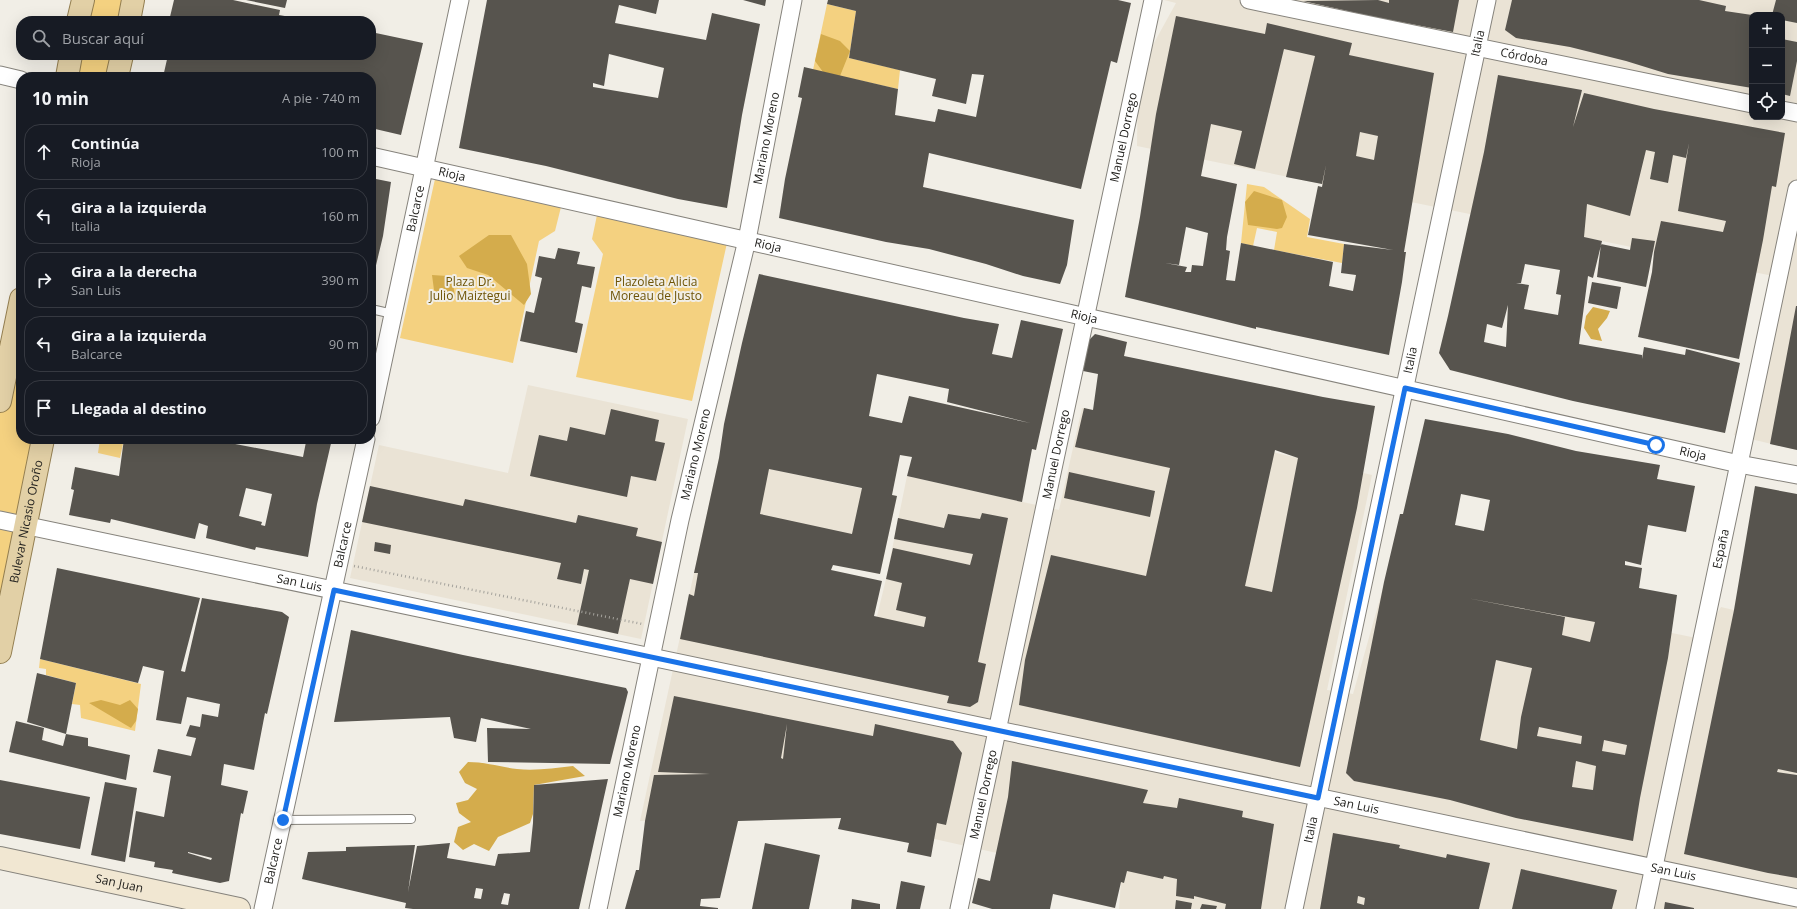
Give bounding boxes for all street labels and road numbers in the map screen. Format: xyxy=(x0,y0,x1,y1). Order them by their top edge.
street label: Italia xyxy=(1466,28,1488,58)
street label: Córdoba xyxy=(1499,43,1550,70)
street label: Mariano Moreno xyxy=(749,90,783,186)
street label: Manuel Dorrego xyxy=(1105,91,1141,184)
street label: Rioja xyxy=(437,162,467,185)
street label: Balcarce xyxy=(402,183,428,233)
street label: Rioja xyxy=(753,234,783,256)
street label: Rioja xyxy=(1069,305,1099,327)
street label: Italia xyxy=(1399,345,1421,375)
street label: Mariano Moreno xyxy=(676,407,714,502)
street label: Manuel Dorrego xyxy=(1038,408,1073,501)
street label: Rioja xyxy=(1678,442,1708,464)
street label: Bulevar Nicasio Oroño xyxy=(5,458,47,585)
street label: Balcarce xyxy=(329,519,356,569)
street label: España xyxy=(1708,527,1733,570)
street label: San Luis xyxy=(275,569,324,596)
street label: Mariano Moreno xyxy=(609,723,645,819)
street label: Manuel Dorrego xyxy=(965,748,1001,841)
street label: San Luis xyxy=(1332,792,1381,818)
street label: Italia xyxy=(1299,815,1321,845)
street label: Balcarce xyxy=(260,836,286,886)
street label: San Luis xyxy=(1649,858,1698,885)
street label: San Juan xyxy=(94,870,145,896)

